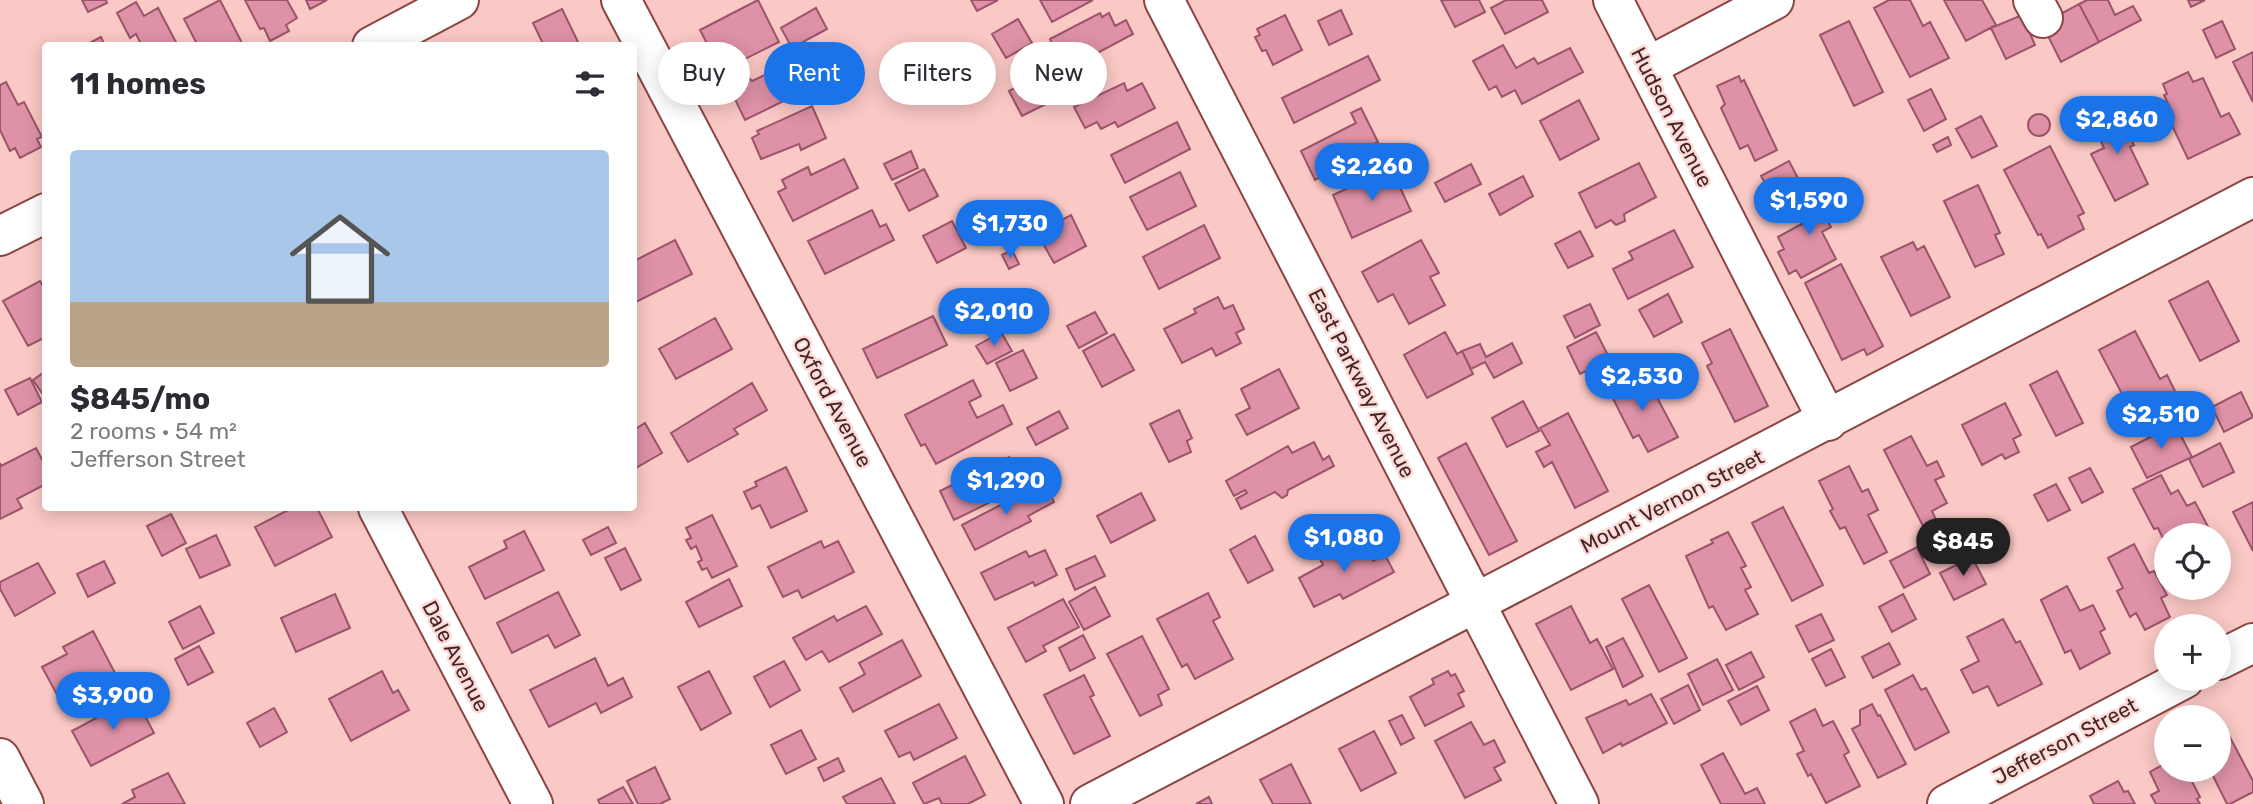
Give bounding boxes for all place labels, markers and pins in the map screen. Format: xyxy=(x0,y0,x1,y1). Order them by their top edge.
pin: $2,860 xyxy=(2060,96,2174,156)
pin: $2,260 xyxy=(1315,144,1429,203)
pin: $1,590 xyxy=(1752,177,1866,237)
pin: $1,730 xyxy=(953,201,1067,260)
pin: $2,010 xyxy=(937,288,1051,348)
pin: $2,530 xyxy=(1585,354,1699,413)
pin: $2,510 xyxy=(2104,392,2218,451)
pin: $1,290 xyxy=(949,458,1063,517)
pin: $1,080 xyxy=(1287,514,1401,574)
pin: $845 xyxy=(1922,518,2004,578)
pin: $3,900 xyxy=(56,672,170,732)

